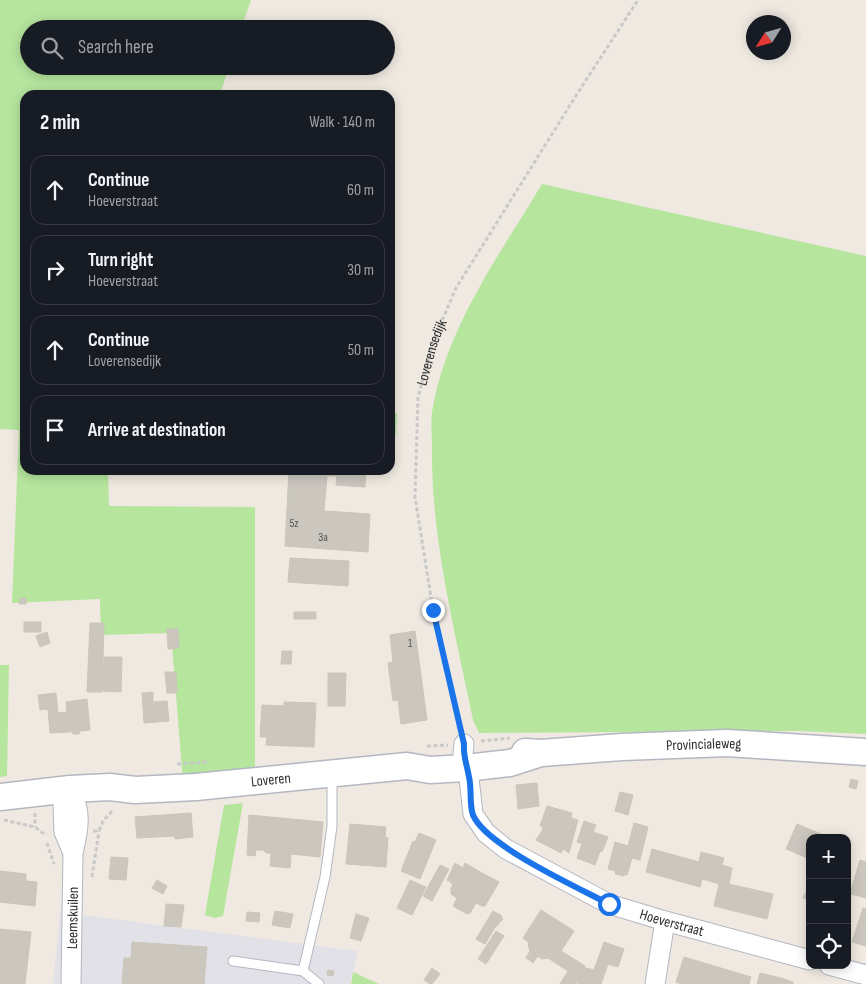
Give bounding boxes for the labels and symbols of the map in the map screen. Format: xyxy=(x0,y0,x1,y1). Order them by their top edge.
north arrow xyxy=(746,15,791,60)
street label: Loverensedijk xyxy=(412,316,451,388)
house number: 5z xyxy=(289,516,299,531)
house number: 3a xyxy=(318,530,328,545)
route end xyxy=(422,599,445,622)
house number: 1 xyxy=(408,636,413,651)
street label: Provincialeweg xyxy=(666,733,742,755)
street label: Loveren xyxy=(250,768,292,791)
street label: Leemskuilen xyxy=(63,887,83,949)
route start xyxy=(598,893,621,916)
street label: Hoeverstraat xyxy=(638,904,706,941)

